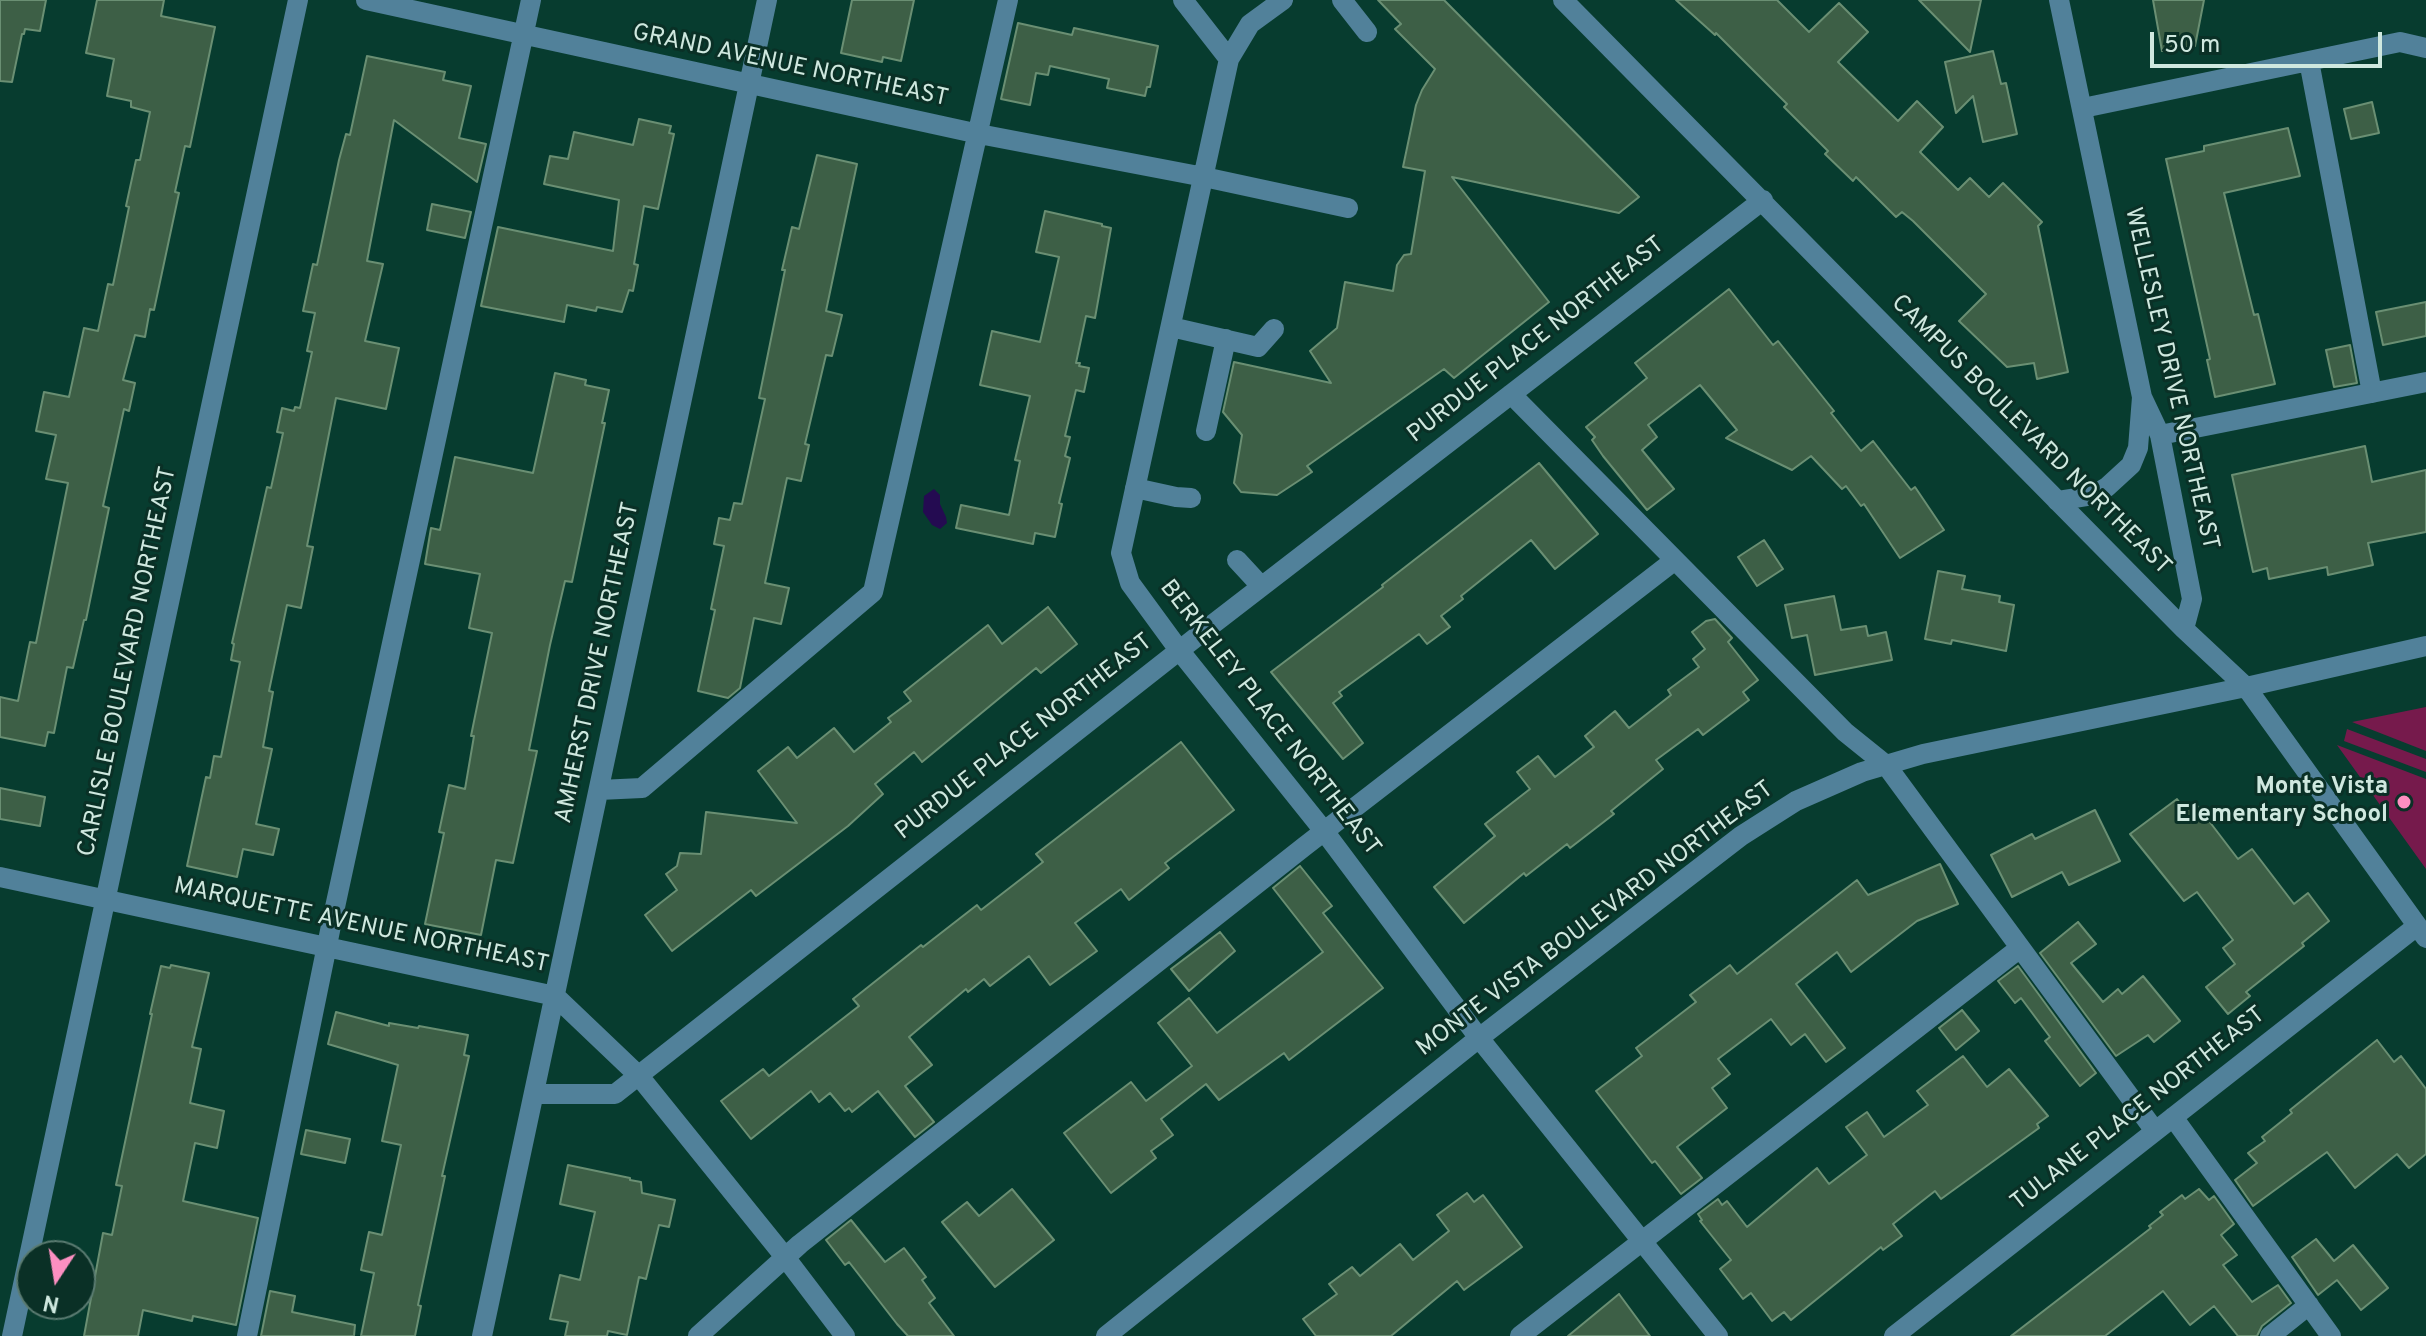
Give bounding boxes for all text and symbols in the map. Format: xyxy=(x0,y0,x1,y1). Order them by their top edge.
scale bar xyxy=(2154,16,2386,66)
street label: GRAND AVENUE NORTHEAST xyxy=(629,19,951,115)
text: 50 m xyxy=(2164,31,2220,61)
street label: WELLESLEY DRIVE NORTHEAST xyxy=(2117,205,2223,553)
street label: PURDUE PLACE NORTHEAST xyxy=(1403,232,1671,450)
street label: CAMPUS BOULEVARD NORTHEAST xyxy=(1884,290,2176,582)
street label: CARLISLE BOULEVARD NORTHEAST xyxy=(74,464,184,860)
street label: AMHERST DRIVE NORTHEAST xyxy=(551,500,647,826)
street label: BERKELEY PLACE NORTHEAST xyxy=(1152,575,1386,863)
street label: PURDUE PLACE NORTHEAST xyxy=(891,629,1159,847)
place label: Monte Vista Elementary School xyxy=(2176,774,2388,830)
street label: MONTE VISTA BOULEVARD NORTHEAST xyxy=(1412,776,1780,1064)
marker: Monte Vista Elementary School xyxy=(2395,793,2413,811)
street label: MARQUETTE AVENUE NORTHEAST xyxy=(171,873,551,981)
street label: TULANE PLACE NORTHEAST xyxy=(2006,1002,2272,1218)
north arrow xyxy=(16,1240,96,1320)
text: N xyxy=(41,1287,62,1317)

